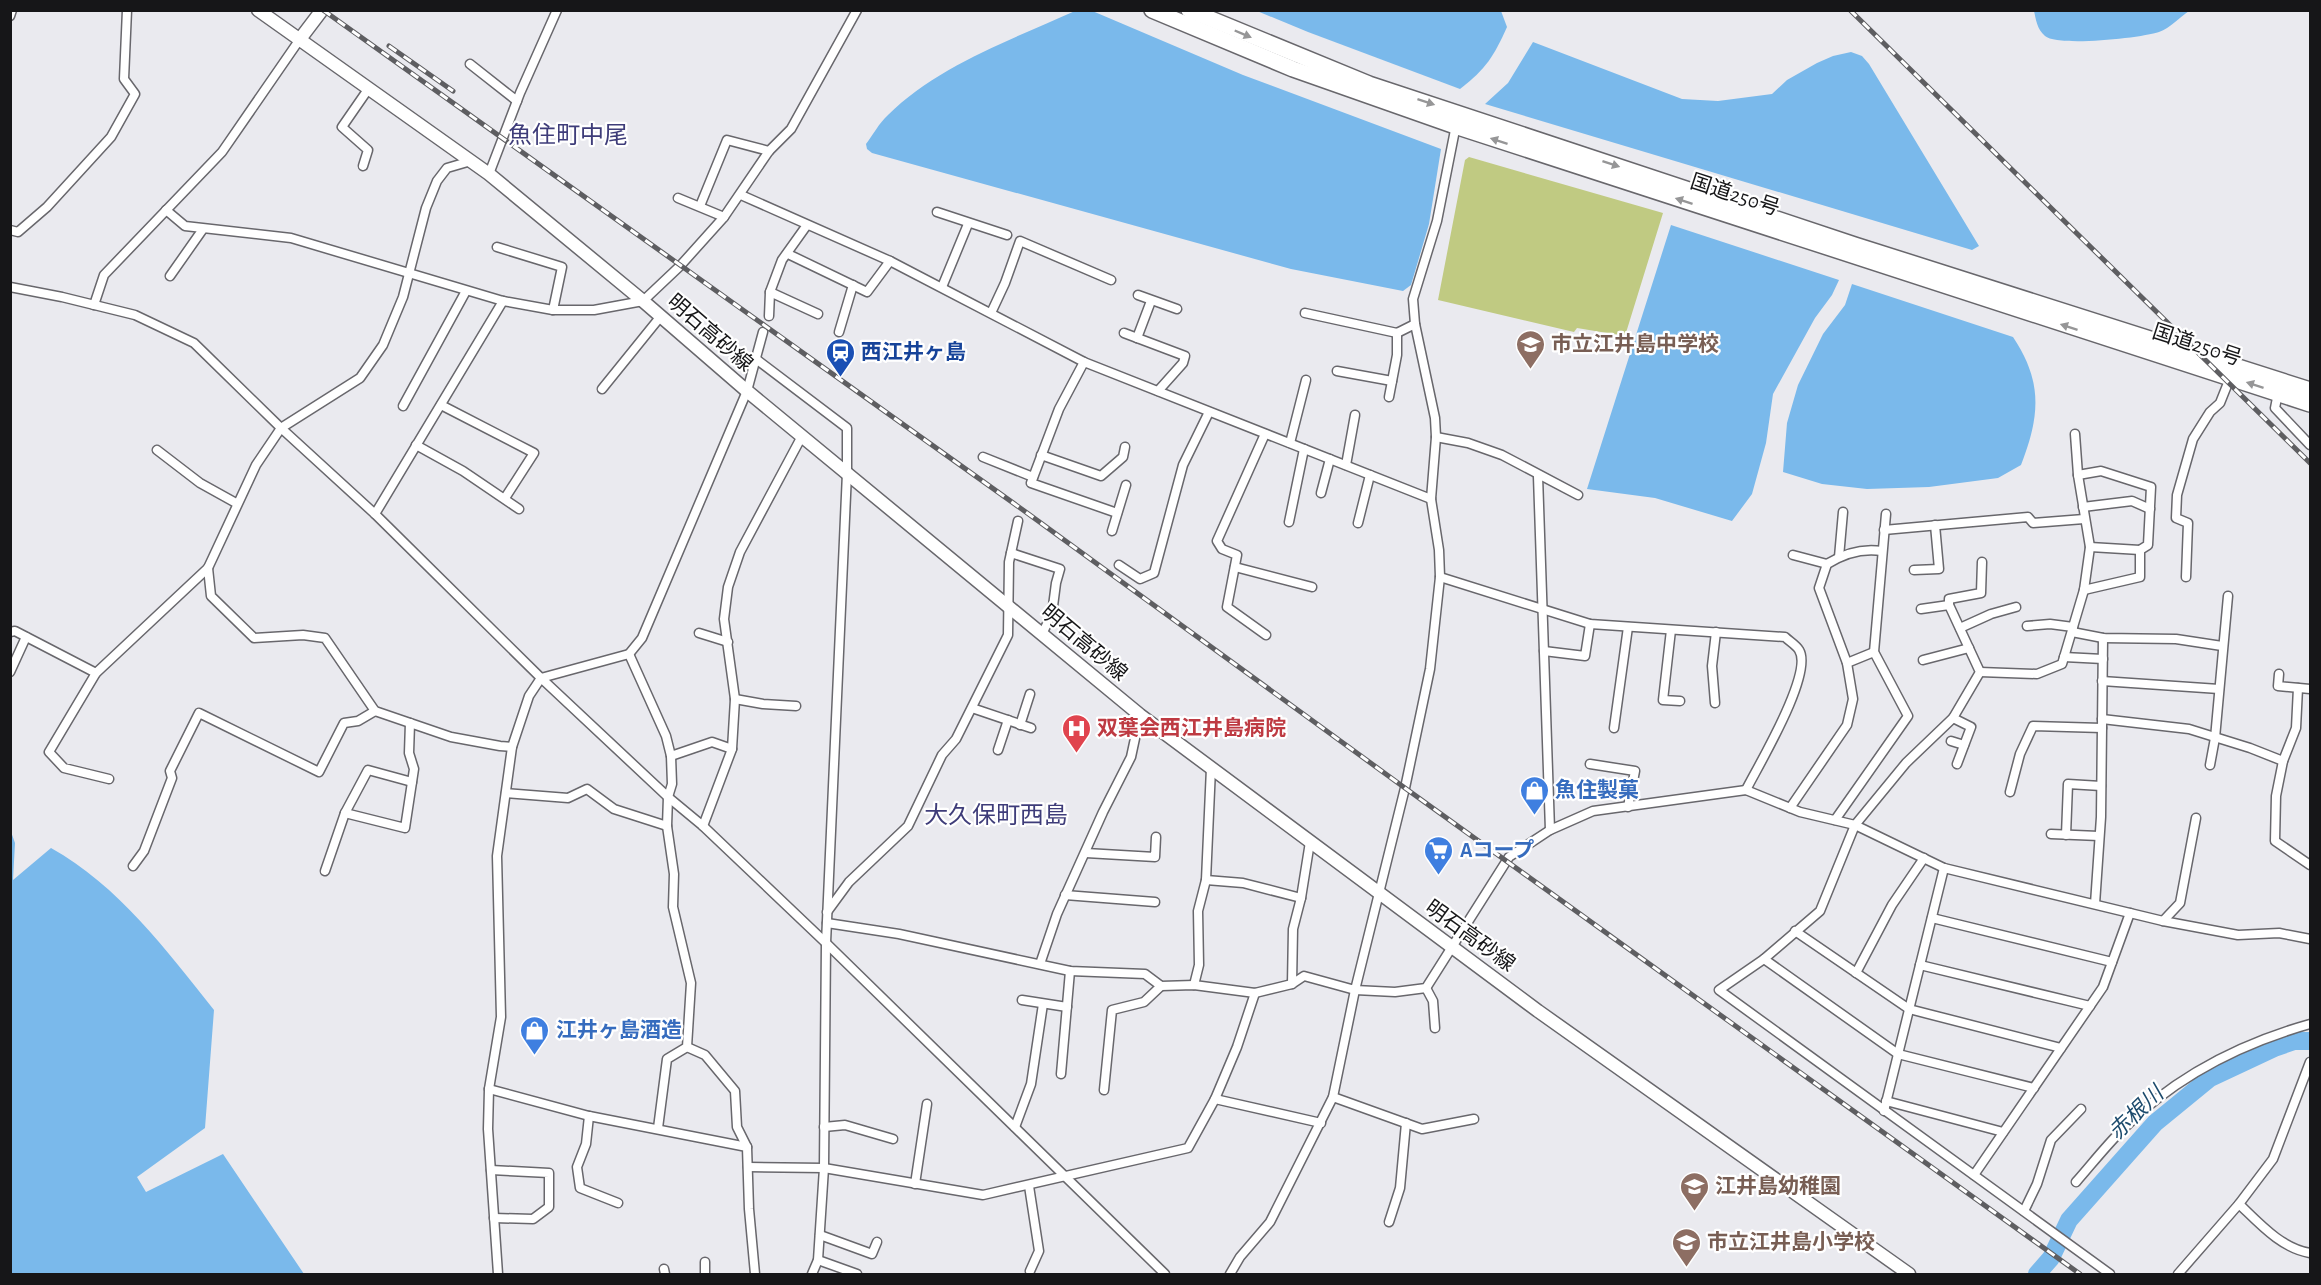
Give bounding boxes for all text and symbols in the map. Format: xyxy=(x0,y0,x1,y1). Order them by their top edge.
one-way arrow xyxy=(1234,30,1252,39)
one-way arrow xyxy=(1417,98,1435,107)
district label: 魚住町中尾 xyxy=(508,122,628,148)
one-way arrow xyxy=(1490,135,1508,145)
one-way arrow xyxy=(1602,159,1620,169)
street label: 国道250号 xyxy=(1688,170,1783,219)
one-way arrow xyxy=(1675,196,1693,205)
street label: 明石高砂線 xyxy=(663,290,757,375)
street label: 国道250号 xyxy=(2150,320,2245,369)
one-way arrow xyxy=(2060,321,2078,331)
school or university icon: 市立江井島中学校 xyxy=(1514,328,1546,370)
place label: 市立江井島中学校 xyxy=(1551,332,1719,355)
station icon: 西江井ヶ島 xyxy=(824,336,856,378)
place label: 西江井ヶ島 xyxy=(861,340,966,363)
one-way arrow xyxy=(2246,380,2264,390)
street label: 明石高砂線 xyxy=(1037,600,1132,685)
hospital icon: 双葉会西江井島病院 xyxy=(1060,712,1092,754)
place label: 双葉会西江井島病院 xyxy=(1097,716,1286,739)
shop icon: 魚住製菓 xyxy=(1518,774,1550,816)
place label: 魚住製菓 xyxy=(1555,778,1639,801)
district label: 大久保町西島 xyxy=(924,802,1068,828)
supermarket icon: Aコープ xyxy=(1423,834,1455,876)
place label: Aコープ xyxy=(1460,839,1534,861)
street label: 明石高砂線 xyxy=(1421,896,1519,975)
shop icon: 江井ヶ島酒造 xyxy=(519,1014,551,1056)
place label: 江井ヶ島酒造 xyxy=(556,1018,682,1041)
water label: 赤根川 xyxy=(2104,1080,2169,1144)
school or university icon: 江井島幼稚園 xyxy=(1678,1170,1710,1212)
place label: 江井島幼稚園 xyxy=(1715,1174,1841,1197)
school or university icon: 市立江井島小学校 xyxy=(1670,1226,1702,1268)
place label: 市立江井島小学校 xyxy=(1707,1230,1875,1253)

